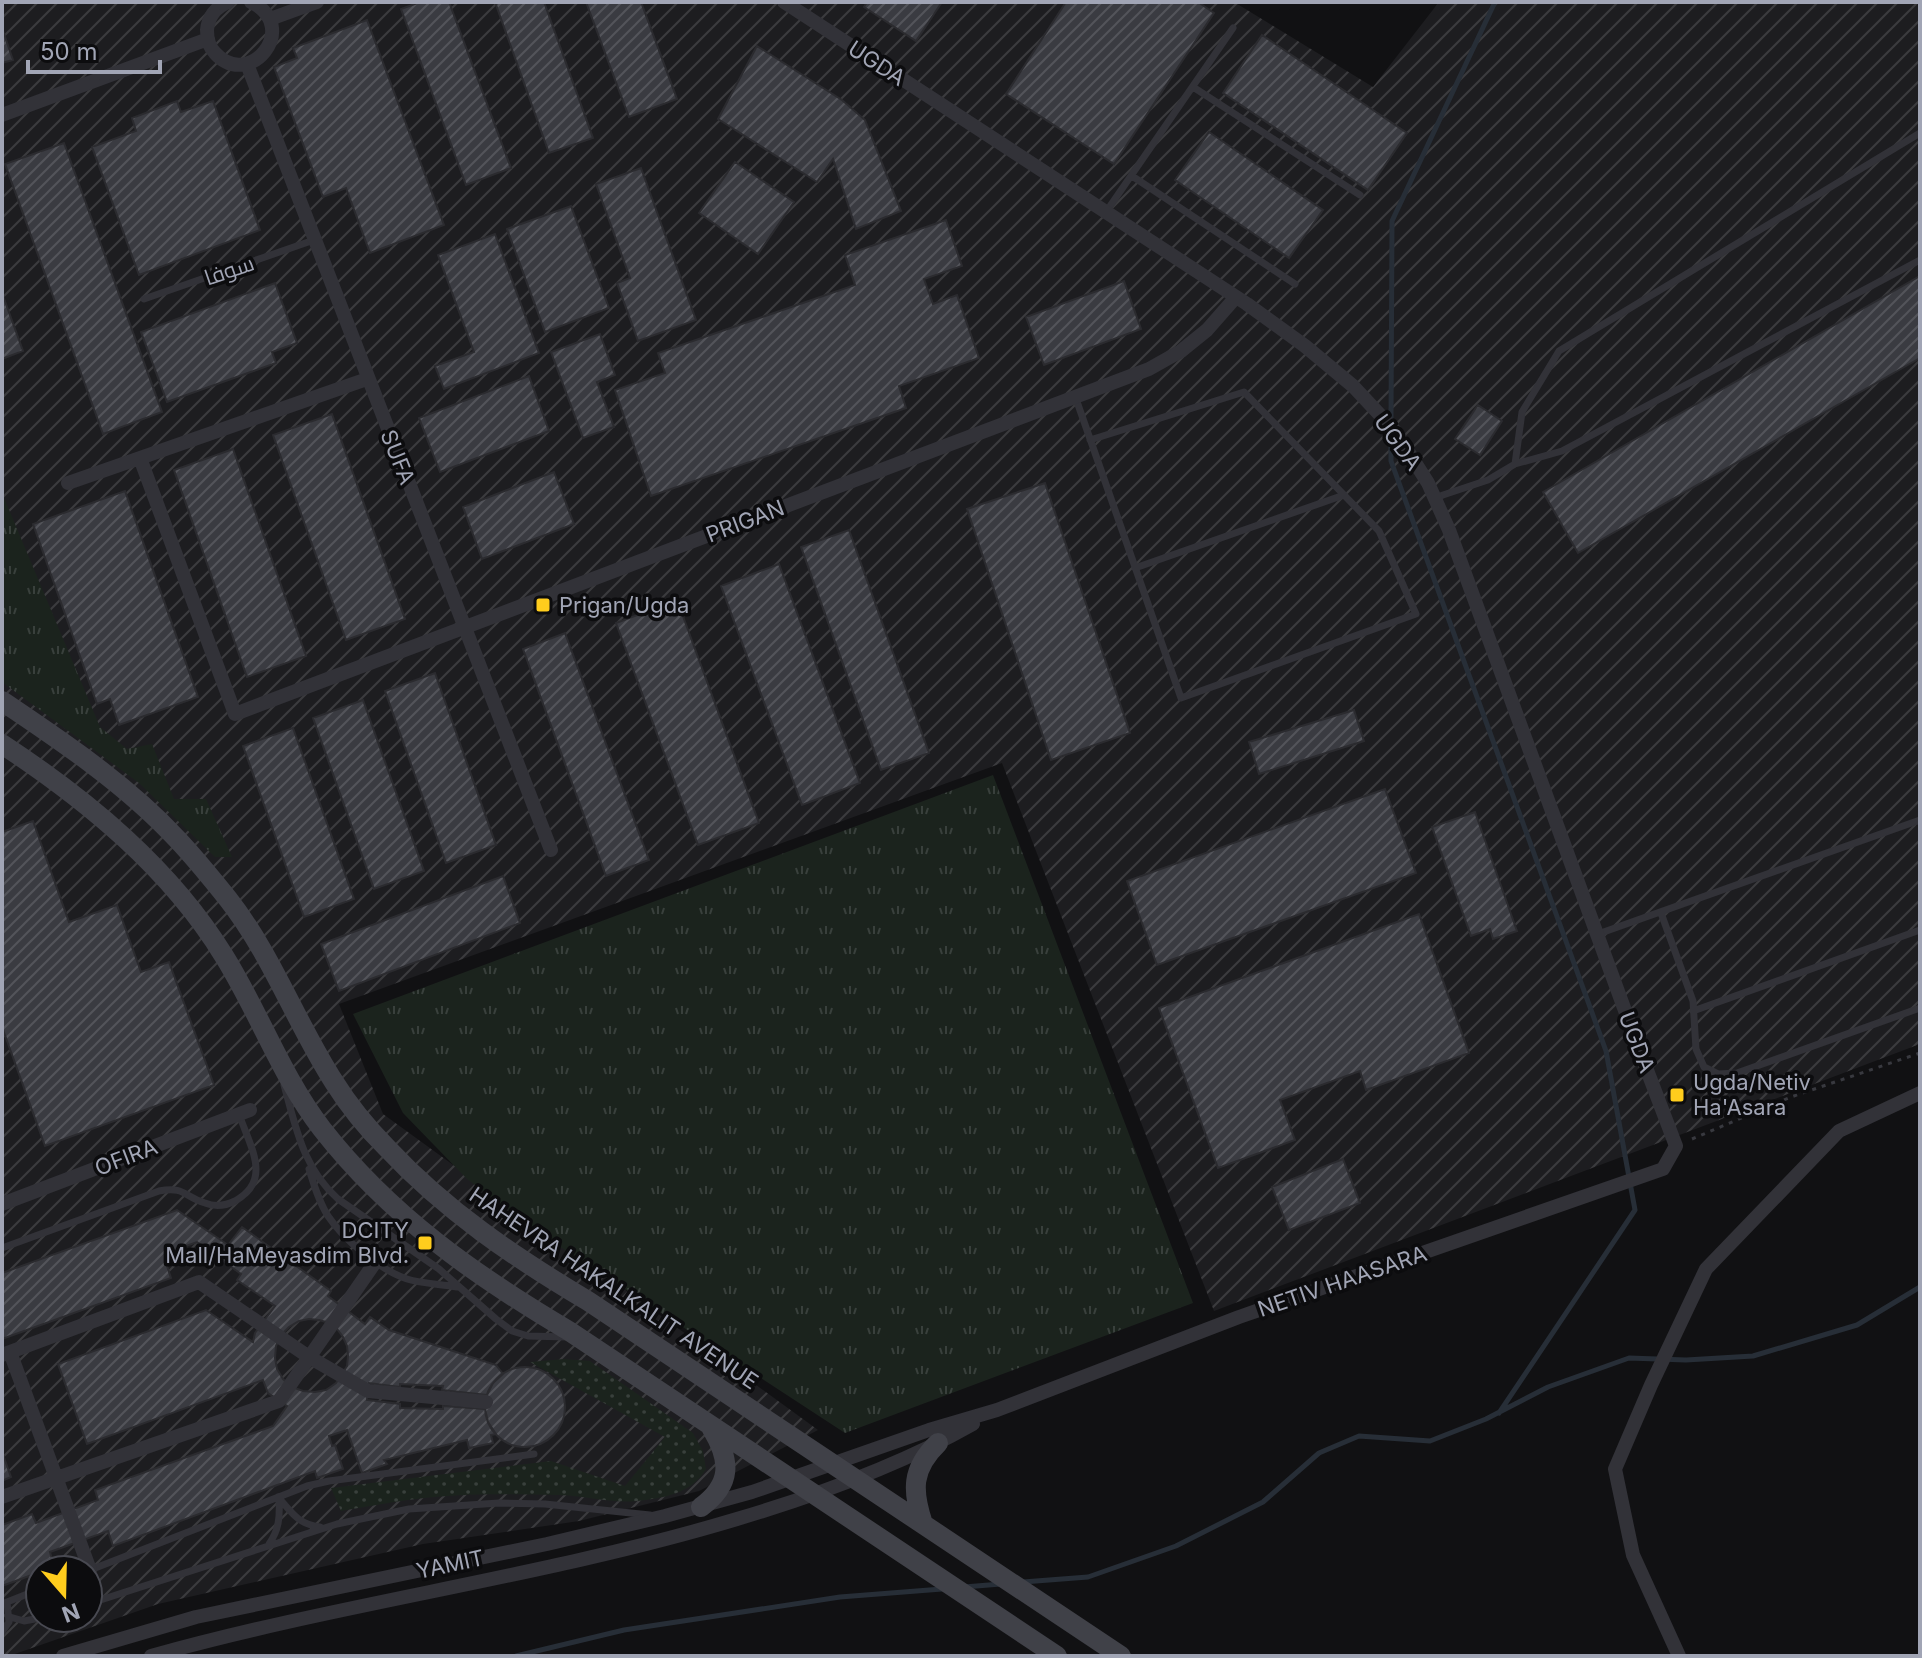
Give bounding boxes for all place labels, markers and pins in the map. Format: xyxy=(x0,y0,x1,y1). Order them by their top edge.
place label: Prigan/Ugda xyxy=(559,592,689,618)
marker: Prigan/Ugda xyxy=(534,596,552,614)
place label: Ugda/Netiv Ha'Asara xyxy=(1693,1069,1811,1120)
marker: Ugda/Netiv Ha'Asara xyxy=(1668,1086,1686,1104)
place label: DCITY Mall/HaMeyasdim Blvd. xyxy=(165,1217,409,1268)
marker: DCITY Mall/HaMeyasdim Blvd. xyxy=(416,1234,434,1252)

